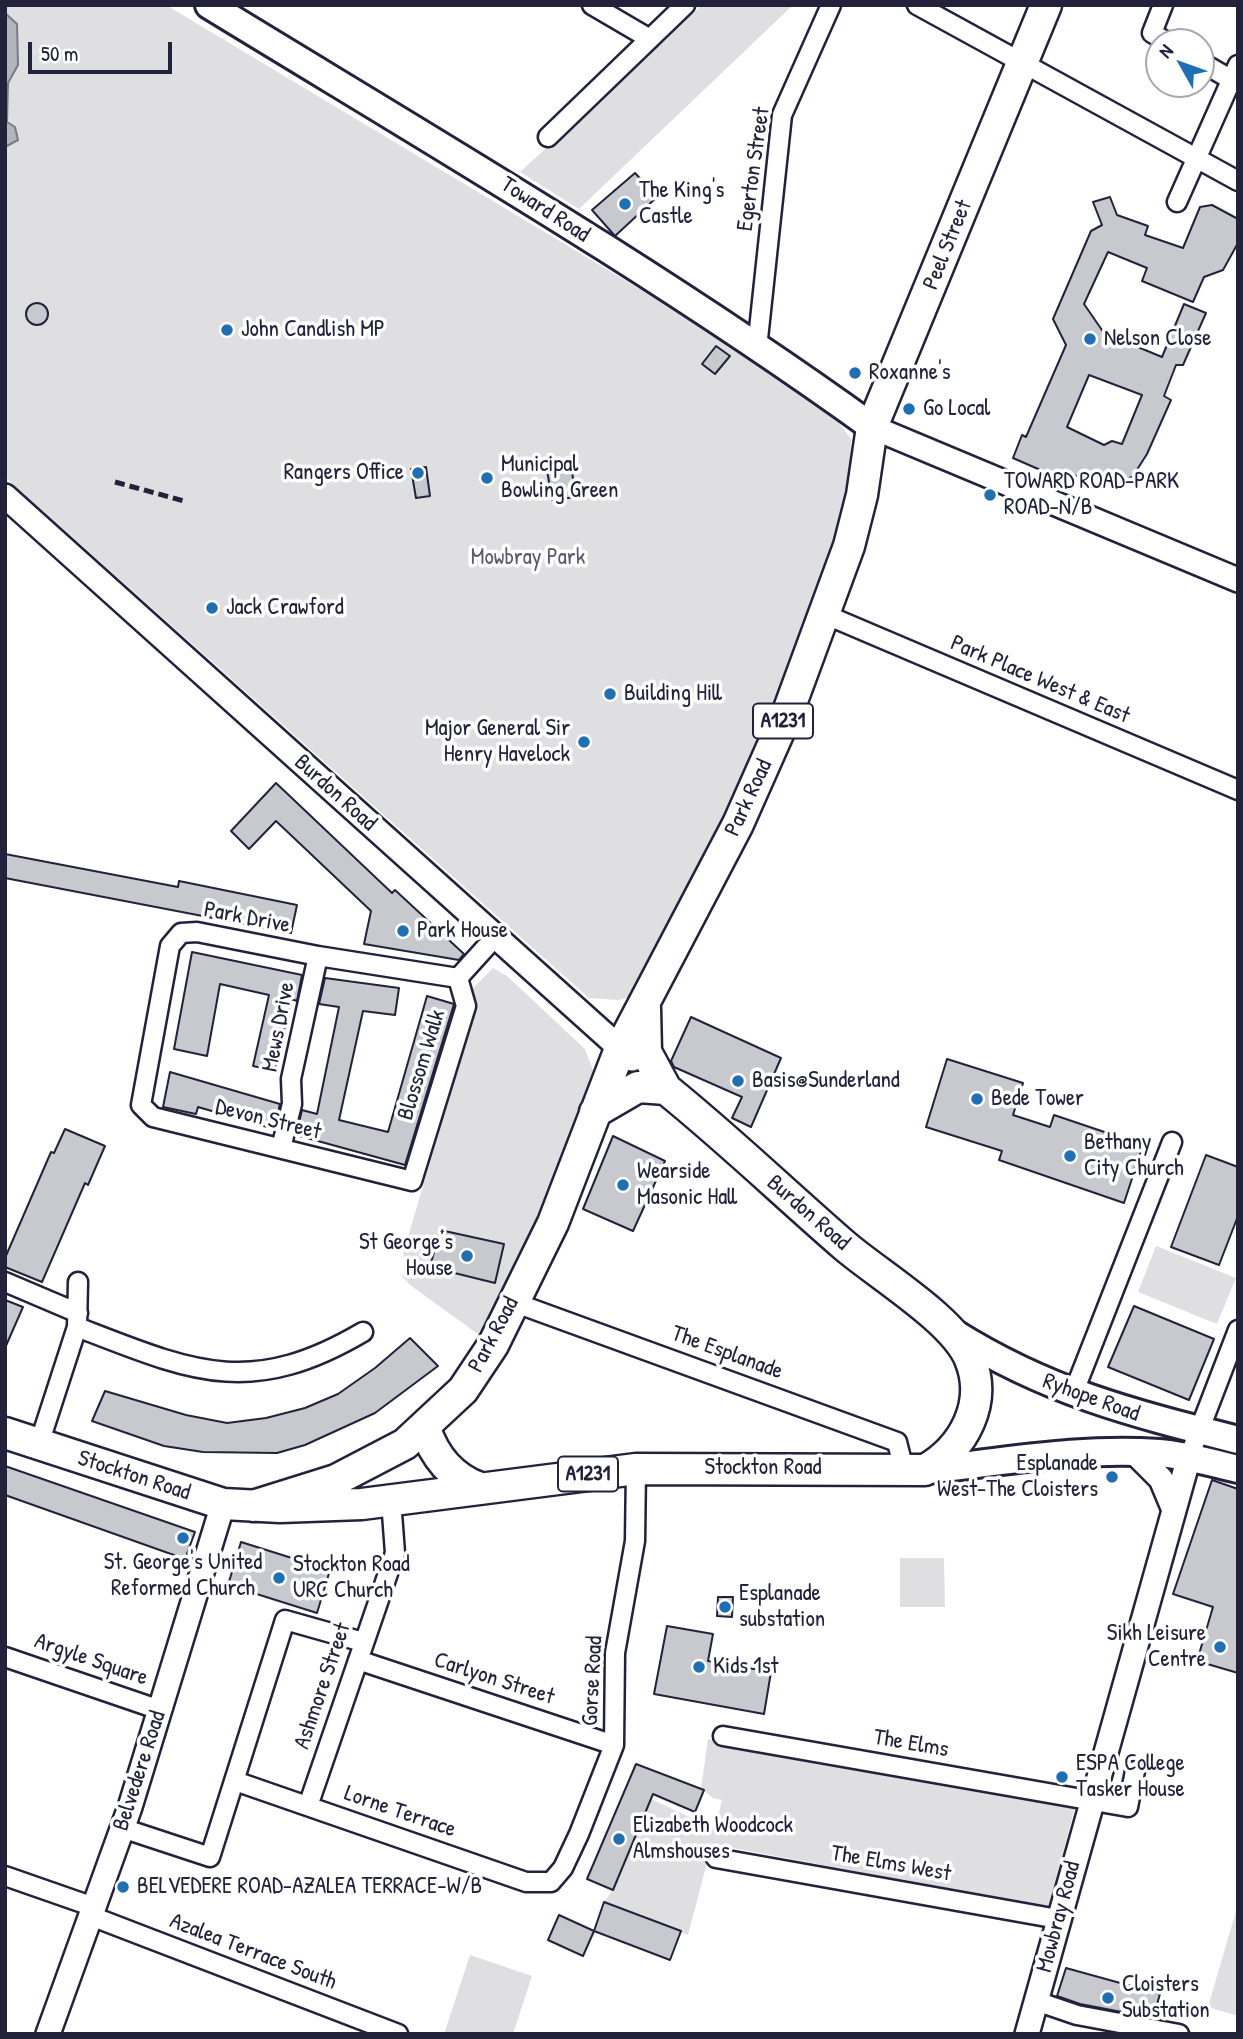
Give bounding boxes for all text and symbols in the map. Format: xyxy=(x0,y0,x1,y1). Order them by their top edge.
scale bar xyxy=(32,28,175,72)
north arrow xyxy=(1145,28,1215,98)
text: 50 m xyxy=(41,39,78,68)
text: N xyxy=(1152,39,1179,63)
street label: Egerton Street xyxy=(732,105,776,233)
street label: Toward Road xyxy=(495,171,595,249)
place label: The King's Castle xyxy=(639,177,724,231)
marker: The King's Castle xyxy=(617,196,633,212)
street label: Peel Street xyxy=(918,196,978,294)
place label: John Candlish MP xyxy=(241,316,385,344)
marker: John Candlish MP xyxy=(219,322,235,338)
place label: Nelson Close xyxy=(1104,325,1211,353)
marker: Nelson Close xyxy=(1082,331,1098,347)
place label: Roxanne's xyxy=(869,359,951,387)
marker: Roxanne's xyxy=(847,365,863,381)
place label: Go Local xyxy=(923,395,990,423)
marker: Go Local xyxy=(901,401,917,417)
place label: Municipal Bowling Green xyxy=(501,451,618,505)
place label: Rangers Office xyxy=(284,459,404,487)
marker: Rangers Office xyxy=(410,465,426,481)
place label: TOWARD ROAD-PARK ROAD-N/B xyxy=(1004,468,1179,522)
marker: Municipal Bowling Green xyxy=(479,470,495,486)
marker: TOWARD ROAD-PARK ROAD-N/B xyxy=(982,487,998,503)
park label: Mowbray Park xyxy=(471,544,585,572)
place label: Jack Crawford xyxy=(226,594,344,622)
marker: Jack Crawford xyxy=(204,600,220,616)
street label: Park Place West & East xyxy=(946,630,1134,730)
place label: Building Hill xyxy=(624,680,722,708)
marker: Building Hill xyxy=(602,686,618,702)
road number: A1231 xyxy=(753,704,813,738)
place label: Major General Sir Henry Havelock xyxy=(425,715,570,769)
marker: Major General Sir Henry Havelock xyxy=(576,734,592,750)
street label: Burdon Road xyxy=(288,749,382,837)
street label: Park Road xyxy=(719,755,779,841)
street label: Park Drive xyxy=(202,896,292,940)
place label: Park House xyxy=(417,917,508,945)
marker: Park House xyxy=(395,923,411,939)
street label: Mews Drive xyxy=(257,980,301,1074)
street label: Blossom Walk xyxy=(392,1007,452,1123)
place label: Basis@Sunderland xyxy=(752,1067,900,1095)
marker: Basis@Sunderland xyxy=(730,1073,746,1089)
place label: Bede Tower xyxy=(991,1085,1084,1113)
marker: Bede Tower xyxy=(969,1091,985,1107)
street label: Devon Street xyxy=(212,1094,324,1146)
place label: Bethany City Church xyxy=(1084,1129,1184,1183)
marker: Bethany City Church xyxy=(1062,1148,1078,1164)
place label: Wearside Masonic Hall xyxy=(637,1158,737,1212)
street label: Burdon Road xyxy=(761,1169,855,1257)
marker: Wearside Masonic Hall xyxy=(615,1177,631,1193)
place label: St George's House xyxy=(359,1229,453,1283)
marker: St George's House xyxy=(459,1248,475,1264)
street label: Park Road xyxy=(463,1293,525,1377)
street label: The Esplanade xyxy=(668,1320,786,1386)
street label: Ryhope Road xyxy=(1039,1368,1143,1428)
street label: Stockton Road xyxy=(74,1445,194,1507)
place label: Esplanade West-The Cloisters xyxy=(937,1450,1098,1504)
street label: Stockton Road xyxy=(705,1454,821,1482)
road number: A1231 xyxy=(558,1456,618,1492)
marker: Esplanade West-The Cloisters xyxy=(1104,1469,1120,1485)
marker: St. George's United Reformed Church xyxy=(175,1530,191,1546)
place label: St. George's United Reformed Church xyxy=(104,1549,262,1603)
place label: Stockton Road URC Church xyxy=(293,1551,410,1605)
marker: Stockton Road URC Church xyxy=(271,1570,287,1586)
place label: Esplanade substation xyxy=(739,1580,825,1634)
marker: Esplanade substation xyxy=(717,1599,733,1615)
street label: Ashmore Street xyxy=(289,1619,357,1753)
place label: Sikh Leisure Centre xyxy=(1107,1620,1206,1674)
street label: Argyle Square xyxy=(31,1628,151,1692)
street label: Gorse Road xyxy=(577,1635,609,1727)
marker: Sikh Leisure Centre xyxy=(1212,1639,1228,1655)
street label: Carlyon Street xyxy=(430,1647,558,1711)
place label: Kids 1st xyxy=(713,1653,778,1681)
marker: Kids 1st xyxy=(691,1659,707,1675)
street label: Belvedere Road xyxy=(108,1708,172,1834)
street label: The Elms xyxy=(871,1724,951,1764)
place label: ESPA College Tasker House xyxy=(1076,1750,1185,1804)
marker: ESPA College Tasker House xyxy=(1054,1769,1070,1785)
street label: Lorne Terrace xyxy=(341,1780,459,1844)
place label: Elizabeth Woodcock Almshouses xyxy=(633,1812,793,1866)
marker: Elizabeth Woodcock Almshouses xyxy=(611,1831,627,1847)
street label: The Elms West xyxy=(829,1840,953,1888)
street label: Mowbray Road xyxy=(1031,1859,1087,1975)
place label: BELVEDERE ROAD-AZALEA TERRACE-W/B xyxy=(137,1873,482,1901)
marker: BELVEDERE ROAD-AZALEA TERRACE-W/B xyxy=(115,1879,131,1895)
street label: Azalea Terrace South xyxy=(166,1908,340,1996)
place label: Cloisters Substation xyxy=(1122,1971,1210,2025)
marker: Cloisters Substation xyxy=(1100,1990,1116,2006)

